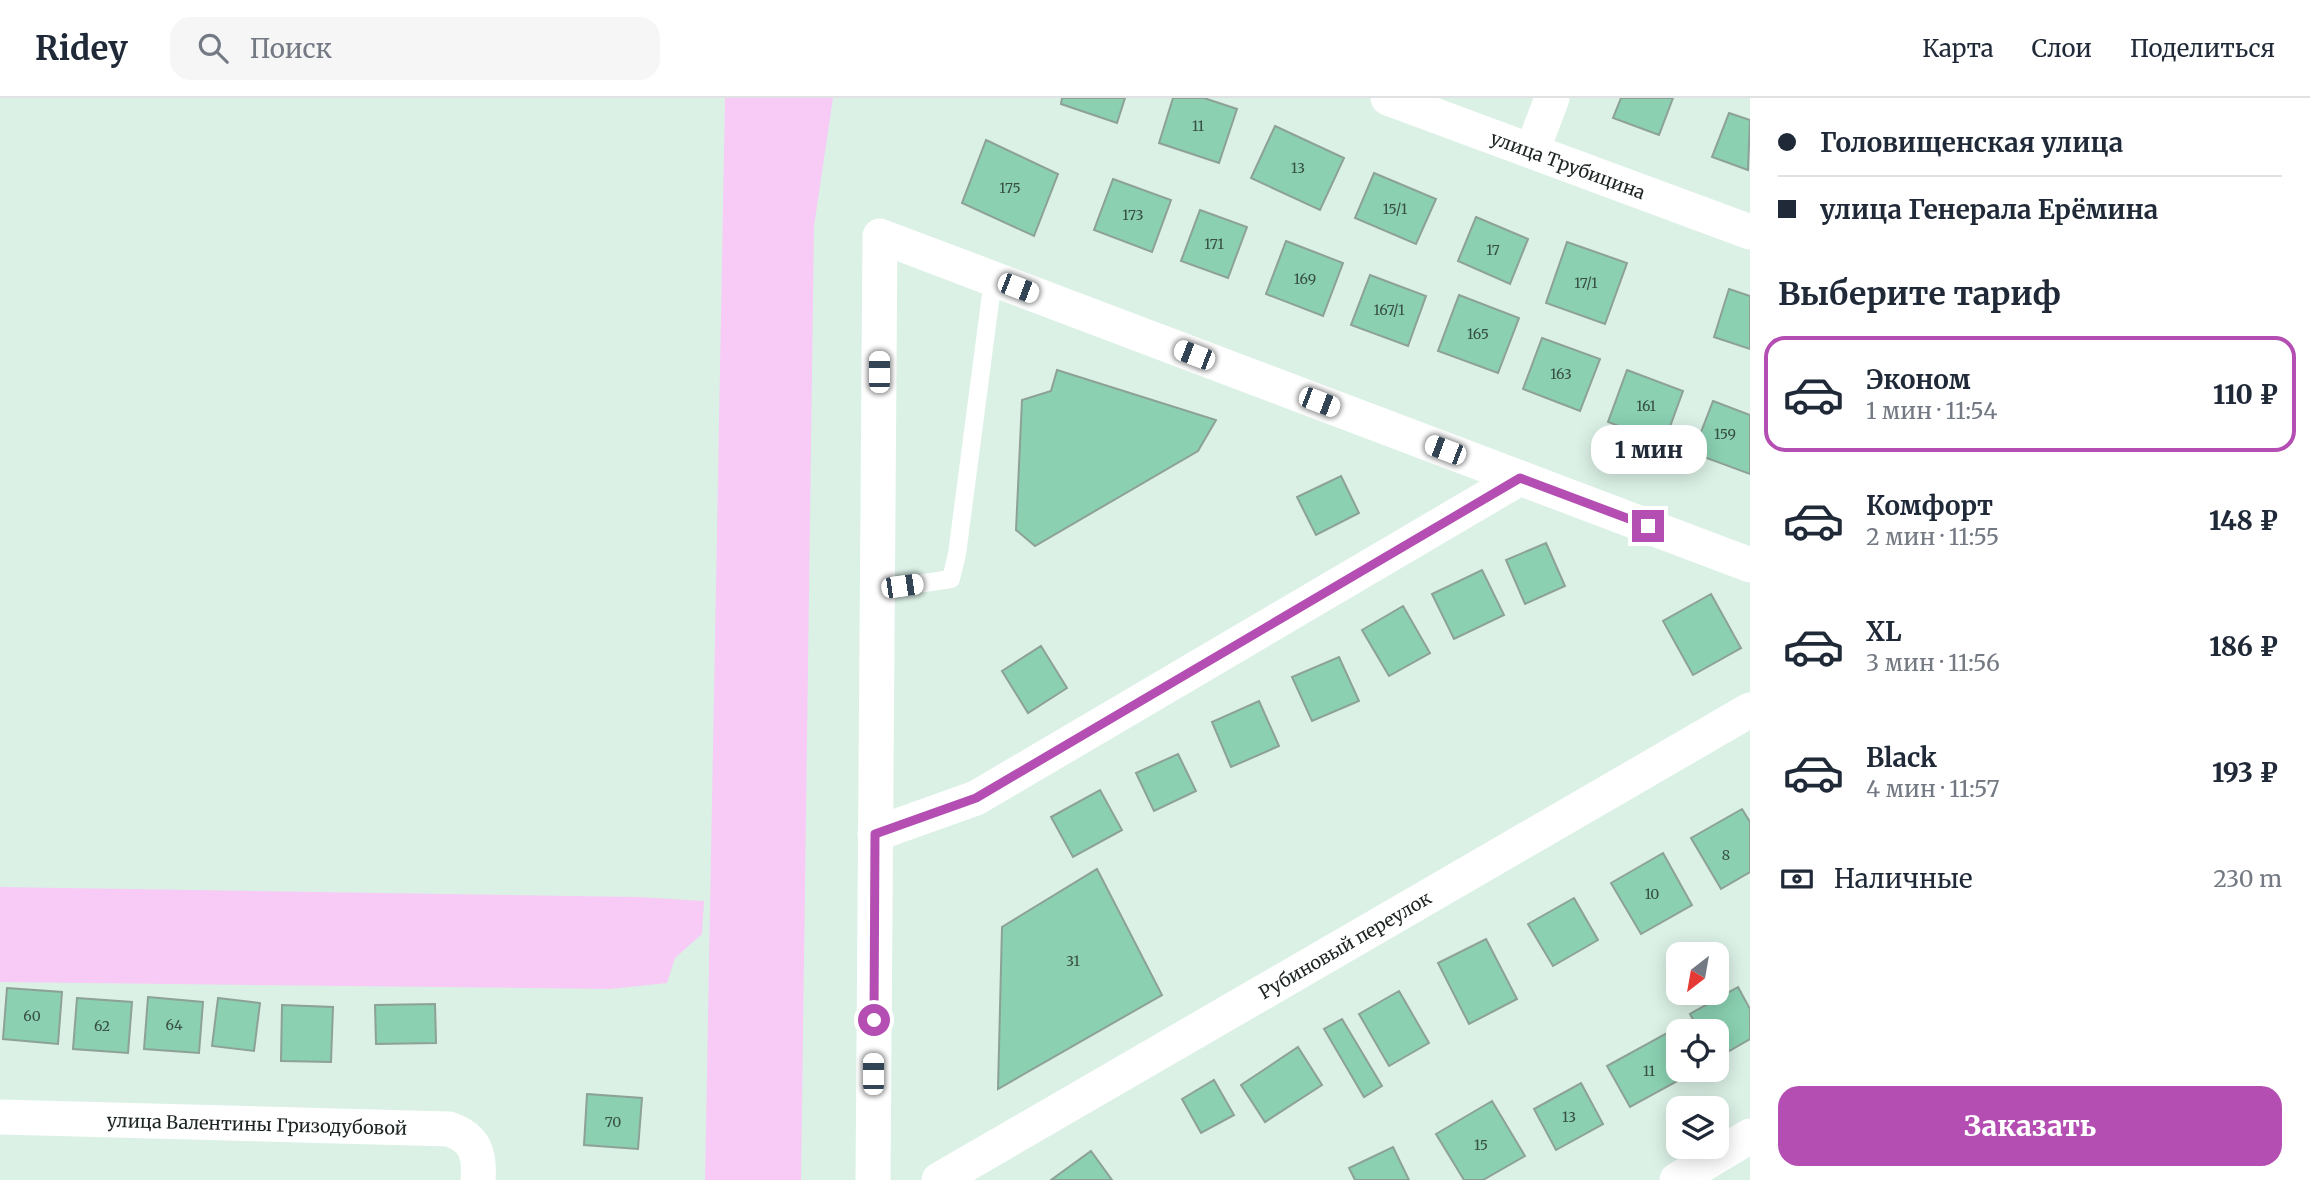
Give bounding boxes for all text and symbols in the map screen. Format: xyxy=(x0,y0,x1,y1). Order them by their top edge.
search box xyxy=(170,17,660,80)
text: Ridey xyxy=(35,28,128,69)
icon: search xyxy=(194,29,232,67)
text: Поиск xyxy=(250,32,332,65)
text: Карта xyxy=(1922,33,1994,64)
text: Слои xyxy=(2032,33,2092,64)
text: Поделиться xyxy=(2130,33,2275,64)
house number: 11 xyxy=(1192,117,1204,135)
street label: улица Трубицина xyxy=(1488,126,1649,204)
text: Головищенская улица xyxy=(1820,126,2123,159)
house number: 13 xyxy=(1291,159,1305,177)
house number: 175 xyxy=(999,179,1021,197)
text: улица Генерала Ерёмина xyxy=(1820,193,2158,226)
house number: 15/1 xyxy=(1383,200,1407,218)
house number: 173 xyxy=(1122,206,1144,224)
house number: 171 xyxy=(1204,235,1224,253)
house number: 17 xyxy=(1486,241,1500,259)
house number: 169 xyxy=(1294,270,1316,288)
car xyxy=(995,271,1042,305)
house number: 17/1 xyxy=(1574,274,1598,292)
text: Выберите тариф xyxy=(1778,274,2061,314)
house number: 167/1 xyxy=(1374,301,1404,319)
house number: 165 xyxy=(1467,325,1489,343)
car xyxy=(1171,338,1218,372)
car xyxy=(869,351,890,393)
icon: car xyxy=(1782,363,1845,426)
text: Эконом xyxy=(1866,363,1971,396)
house number: 163 xyxy=(1550,365,1572,383)
text: 110 ₽ xyxy=(2213,378,2278,411)
car xyxy=(1296,385,1343,419)
text: 1 мин · 11:54 xyxy=(1866,396,1997,425)
house number: 161 xyxy=(1636,397,1656,415)
callout: 1 мин xyxy=(1590,424,1706,474)
house number: 159 xyxy=(1714,425,1736,443)
car xyxy=(1422,433,1469,467)
text: 1 мин xyxy=(1615,435,1683,464)
icon: car xyxy=(1782,489,1845,552)
text: Комфорт xyxy=(1866,489,1993,522)
text: 148 ₽ xyxy=(2209,504,2278,537)
route end xyxy=(1632,510,1664,542)
text: 2 мин · 11:55 xyxy=(1866,522,1999,551)
car xyxy=(880,573,925,599)
icon: car xyxy=(1782,615,1845,678)
text: XL xyxy=(1866,615,1902,648)
text: 186 ₽ xyxy=(2209,630,2278,663)
text: 3 мин · 11:56 xyxy=(1866,648,2000,677)
icon: car xyxy=(1782,741,1845,804)
text: Black xyxy=(1866,741,1937,774)
text: 193 ₽ xyxy=(2212,756,2278,789)
text: 4 мин · 11:57 xyxy=(1866,774,2000,803)
house number: 8 xyxy=(1722,846,1730,864)
icon: cash xyxy=(1778,860,1816,898)
text: Наличные xyxy=(1834,862,1972,895)
text: 230 m xyxy=(2213,864,2282,893)
house number: 10 xyxy=(1645,885,1659,903)
street label: Рубиновый переулок xyxy=(1255,886,1436,1004)
north arrow xyxy=(1666,942,1729,1004)
map controls xyxy=(1666,942,1729,1159)
house number: 31 xyxy=(1066,952,1080,970)
route start xyxy=(858,1004,890,1036)
house number: 60 xyxy=(23,1007,41,1025)
house number: 64 xyxy=(165,1016,183,1034)
house number: 62 xyxy=(94,1017,110,1035)
button: locate xyxy=(1666,1019,1729,1082)
car xyxy=(863,1053,884,1095)
house number: 11 xyxy=(1643,1062,1655,1080)
button: Заказать xyxy=(1778,1086,2282,1166)
button: layers xyxy=(1666,1096,1729,1159)
street label: улица Валентины Гризодубовой xyxy=(106,1108,407,1139)
house number: 13 xyxy=(1562,1108,1576,1126)
house number: 70 xyxy=(605,1113,621,1131)
house number: 15 xyxy=(1474,1136,1488,1154)

